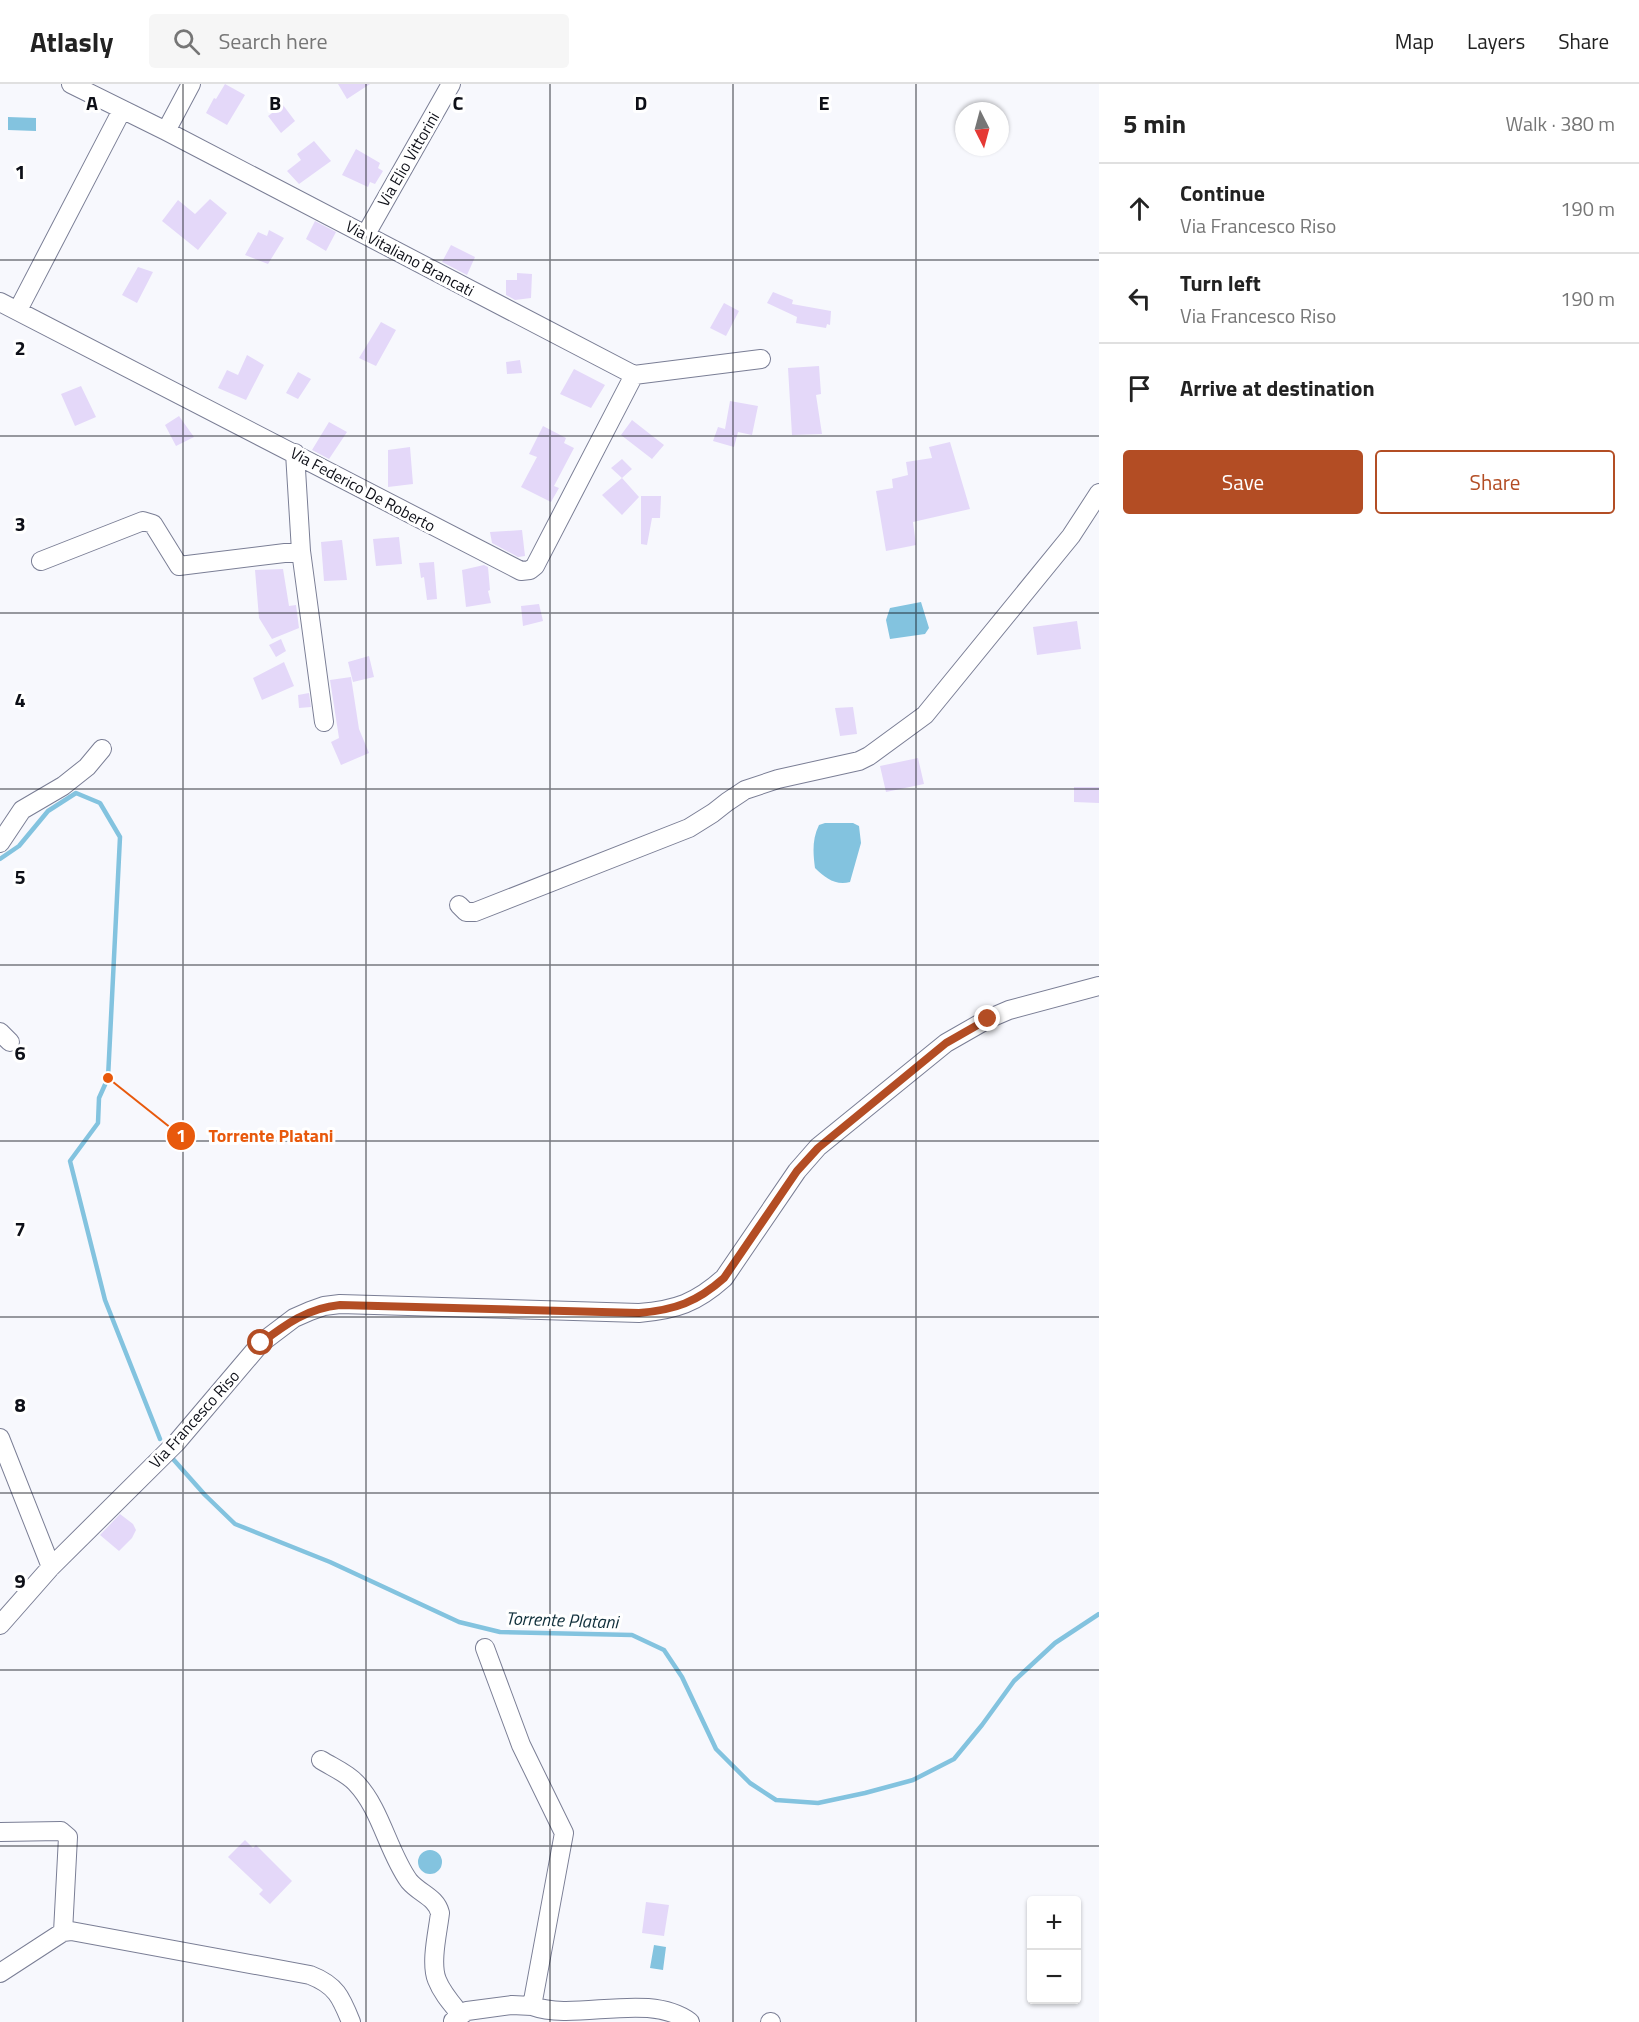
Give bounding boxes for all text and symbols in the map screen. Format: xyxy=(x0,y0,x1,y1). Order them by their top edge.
search box xyxy=(149,14,569,68)
text: Atlasly xyxy=(30,20,113,63)
text: Search here xyxy=(218,24,328,58)
icon: search xyxy=(170,25,203,58)
text: Map xyxy=(1395,25,1434,57)
text: Layers xyxy=(1467,25,1525,57)
text: Share xyxy=(1558,25,1609,57)
text: A xyxy=(86,87,98,118)
text: B xyxy=(269,87,281,118)
text: C xyxy=(453,87,464,118)
text: D xyxy=(635,87,647,118)
text: E xyxy=(818,87,830,118)
north arrow xyxy=(955,102,1009,156)
text: 5 min xyxy=(1123,104,1186,143)
street label: Via Elio Vittorini xyxy=(371,107,445,211)
text: Walk · 380 m xyxy=(1506,108,1615,139)
text: 1 xyxy=(14,156,26,187)
text: Continue xyxy=(1180,176,1265,210)
icon: ahead xyxy=(1123,192,1156,225)
text: 190 m xyxy=(1560,193,1615,224)
text: Via Francesco Riso xyxy=(1180,210,1336,241)
street label: Via Vitaliano Brancati xyxy=(341,214,479,302)
text: Turn left xyxy=(1180,266,1261,300)
icon: left xyxy=(1123,282,1156,315)
text: 190 m xyxy=(1560,283,1615,314)
text: Via Francesco Riso xyxy=(1180,300,1336,331)
text: 2 xyxy=(14,332,26,363)
text: Arrive at destination xyxy=(1180,371,1375,405)
icon: arrive xyxy=(1123,372,1156,405)
street label: Via Federico De Roberto xyxy=(286,441,440,537)
button: Save xyxy=(1123,450,1363,514)
button: Share xyxy=(1375,450,1615,514)
text: 3 xyxy=(14,508,26,539)
text: 4 xyxy=(14,684,26,715)
text: 5 xyxy=(14,861,26,892)
route end xyxy=(974,1005,1000,1031)
text: 6 xyxy=(14,1037,26,1068)
callout: Torrente Platani xyxy=(166,1118,345,1154)
text: 1 xyxy=(176,1122,186,1149)
text: Torrente Platani xyxy=(208,1122,334,1149)
text: 7 xyxy=(14,1213,26,1244)
route start xyxy=(247,1329,273,1355)
street label: Via Francesco Riso xyxy=(143,1364,245,1474)
text: 8 xyxy=(14,1389,26,1420)
text: 9 xyxy=(14,1565,26,1596)
water label: Torrente Platani xyxy=(505,1605,621,1636)
map controls xyxy=(1027,1896,1081,2004)
button: + xyxy=(1027,1896,1081,1950)
button: − xyxy=(1027,1950,1081,2004)

